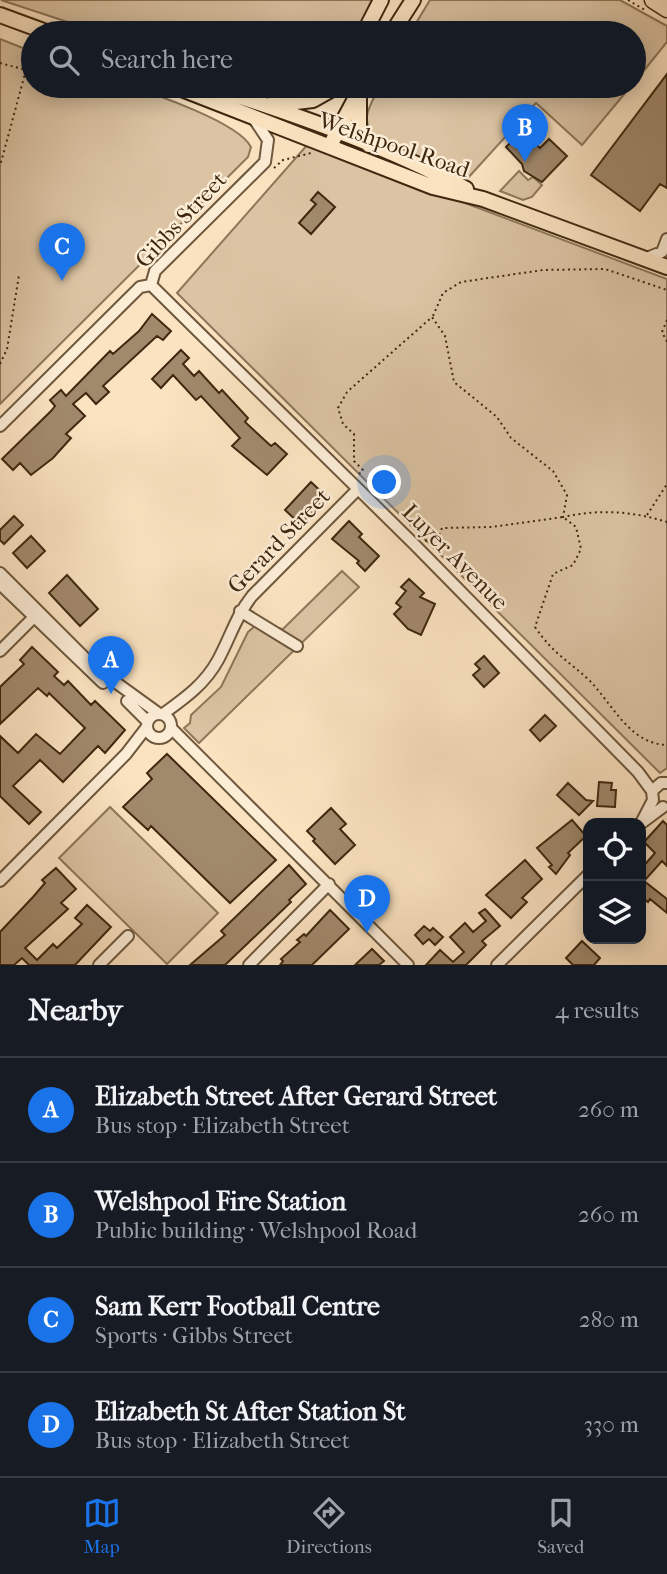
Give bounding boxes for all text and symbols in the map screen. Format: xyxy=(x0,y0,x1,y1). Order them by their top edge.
search box xyxy=(21,21,646,98)
icon: search xyxy=(45,41,83,79)
text: Search here xyxy=(101,44,233,75)
pin: B xyxy=(502,104,548,162)
street label: Welshpool Road xyxy=(314,106,474,184)
street label: Gibbs Street xyxy=(130,167,232,273)
pin: C xyxy=(39,223,85,281)
your location xyxy=(367,465,401,499)
street label: Gerard Street xyxy=(222,483,336,599)
street label: Luyer Avenue xyxy=(396,498,514,616)
pin: A xyxy=(88,636,134,694)
map controls xyxy=(583,818,646,944)
button: locate xyxy=(583,818,646,881)
pin: D xyxy=(344,875,390,933)
button: layers xyxy=(583,881,646,944)
text: Nearby xyxy=(28,993,123,1028)
text: 4 results xyxy=(555,997,639,1024)
text: Elizabeth Street After Gerard Street xyxy=(95,1081,497,1112)
text: A xyxy=(44,1096,58,1123)
text: 260 m xyxy=(578,1096,639,1123)
text: Bus stop · Elizabeth Street xyxy=(95,1112,350,1139)
text: Welshpool Fire Station xyxy=(95,1186,346,1217)
text: B xyxy=(44,1201,58,1228)
text: 260 m xyxy=(578,1201,639,1228)
text: Public building · Welshpool Road xyxy=(95,1217,417,1244)
text: Sam Kerr Football Centre xyxy=(95,1291,380,1322)
text: C xyxy=(43,1306,59,1333)
text: 280 m xyxy=(579,1306,639,1333)
text: Sports · Gibbs Street xyxy=(95,1322,293,1349)
text: Elizabeth St After Station St xyxy=(95,1396,406,1427)
text: D xyxy=(42,1411,60,1438)
text: 330 m xyxy=(583,1411,639,1438)
text: Bus stop · Elizabeth Street xyxy=(95,1427,350,1454)
tab: Map xyxy=(83,1494,121,1558)
tab: Directions xyxy=(286,1494,372,1558)
tab: Saved xyxy=(537,1494,584,1558)

